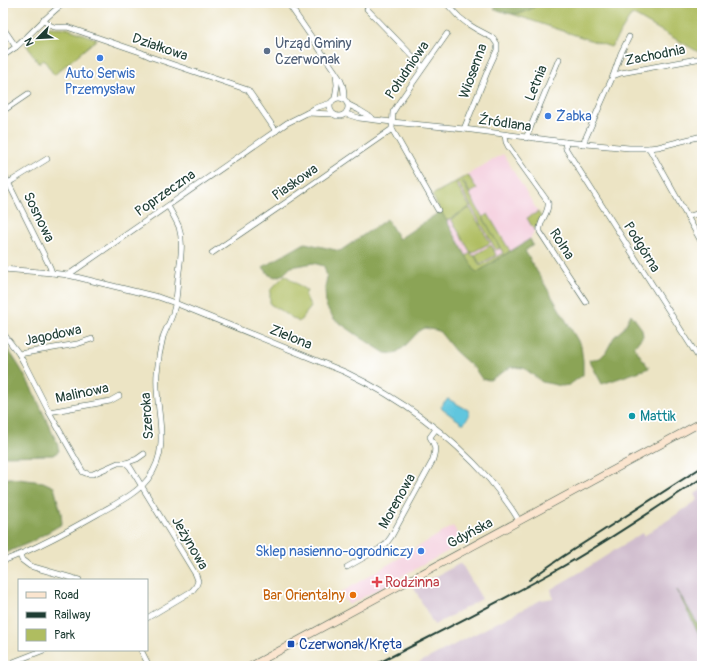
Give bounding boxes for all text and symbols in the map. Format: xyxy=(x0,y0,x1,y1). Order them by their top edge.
north arrow xyxy=(18,18,58,58)
street label: Działkowa xyxy=(130,30,190,64)
text: N xyxy=(22,35,37,48)
place label: Urząd Gminy Czerwonak xyxy=(275,35,351,68)
street label: Południowa xyxy=(381,38,433,102)
street label: Wiosenna xyxy=(455,41,491,101)
street label: Zachodnia xyxy=(623,41,687,69)
marker: Urząd Gminy Czerwonak xyxy=(262,46,272,56)
marker: Auto Serwis Przemysław xyxy=(95,53,105,63)
street label: Letnia xyxy=(521,62,551,104)
place label: Auto Serwis Przemysław xyxy=(65,65,136,98)
place label: Żabka xyxy=(556,108,592,125)
street label: Źródlana xyxy=(477,111,533,135)
marker: Żabka xyxy=(543,111,553,121)
street label: Piaskowa xyxy=(269,160,321,204)
street label: Poprzeczna xyxy=(131,166,199,220)
street label: Sosnowa xyxy=(20,189,58,245)
street label: Podgórna xyxy=(620,219,664,275)
street label: Rolna xyxy=(546,225,578,263)
street label: Jagodowa xyxy=(23,321,83,349)
street label: Zielona xyxy=(267,321,315,353)
street label: Malinowa xyxy=(54,379,110,407)
street label: Szeroka xyxy=(137,392,157,440)
place label: Mattik xyxy=(640,408,676,425)
marker: Mattik xyxy=(627,411,637,421)
street label: Morenowa xyxy=(375,470,419,532)
street label: Jeżynowa xyxy=(168,513,212,573)
street label: Gdyńska xyxy=(444,514,496,552)
place label: Sklep nasienno-ogrodniczy xyxy=(255,543,413,560)
marker: Sklep nasienno-ogrodniczy xyxy=(416,546,426,556)
place label: Rodzinna xyxy=(385,574,440,591)
marker: Rodzinna xyxy=(372,577,382,587)
legend xyxy=(18,579,148,651)
place label: Bar Orientalny xyxy=(263,587,345,604)
text: Road xyxy=(54,588,79,603)
marker: Bar Orientalny xyxy=(348,590,358,600)
text: Railway xyxy=(54,608,90,623)
text: Park xyxy=(54,628,75,643)
place label: Czerwonak/Kręta xyxy=(299,636,402,653)
marker: Czerwonak/Kręta xyxy=(286,639,296,649)

